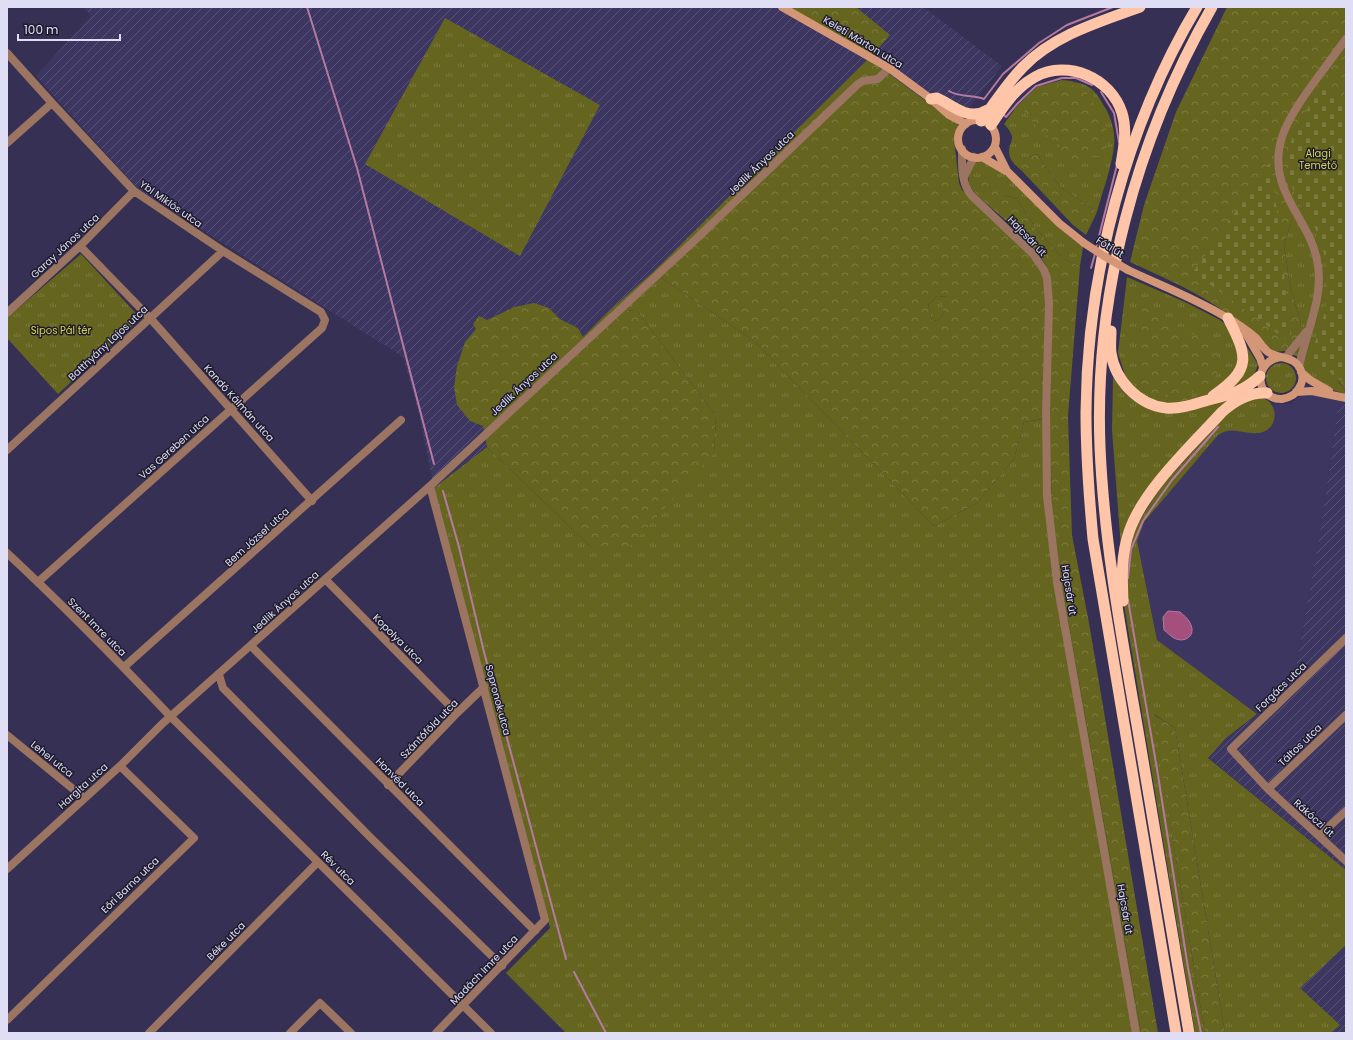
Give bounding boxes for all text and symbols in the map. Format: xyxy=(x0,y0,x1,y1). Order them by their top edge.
street label: Keleti Márton utca xyxy=(820,12,906,72)
scale bar xyxy=(18,16,120,42)
text: 100 m xyxy=(24,21,58,38)
street label: Jedlik Ányos utca xyxy=(725,127,797,199)
park label: Alagi Temető xyxy=(1299,146,1337,173)
street label: Ybl Miklós utca xyxy=(137,177,205,231)
street label: Garay János utca xyxy=(27,210,103,282)
street label: Hajcsár út xyxy=(1004,213,1050,260)
street label: Fóti út xyxy=(1093,233,1127,261)
street label: Batthyány Lajos utca xyxy=(65,302,151,384)
park label: Sipos Pál tér xyxy=(31,323,92,338)
street label: Jedlik Ányos utca xyxy=(487,349,561,419)
street label: Kandó Kálmán utca xyxy=(200,361,278,445)
street label: Vas Gereben utca xyxy=(135,411,213,483)
street label: Bem József utca xyxy=(222,504,292,570)
street label: Hajcsár út xyxy=(1058,564,1080,617)
street label: Jedlik Ányos utca xyxy=(248,567,322,637)
street label: Szent Imre utca xyxy=(64,594,130,660)
street label: Kopolya utca xyxy=(369,610,427,668)
street label: Forgács utca xyxy=(1252,659,1310,715)
street label: Sopronok utca xyxy=(481,663,515,737)
street label: Szántóföld utca xyxy=(396,696,462,762)
street label: Táltos utca xyxy=(1275,720,1325,770)
street label: Lehel utca xyxy=(27,737,77,781)
street label: Honvéd utca xyxy=(372,754,428,810)
street label: Hargita utca xyxy=(55,759,111,813)
street label: Rákóczi út xyxy=(1290,796,1338,841)
street label: Rév utca xyxy=(317,847,359,889)
street label: Eőri Barna utca xyxy=(98,853,162,917)
street label: Hajcsár út xyxy=(1113,883,1137,936)
street label: Béke utca xyxy=(203,918,249,964)
street label: Madách Imre utca xyxy=(447,932,521,1008)

